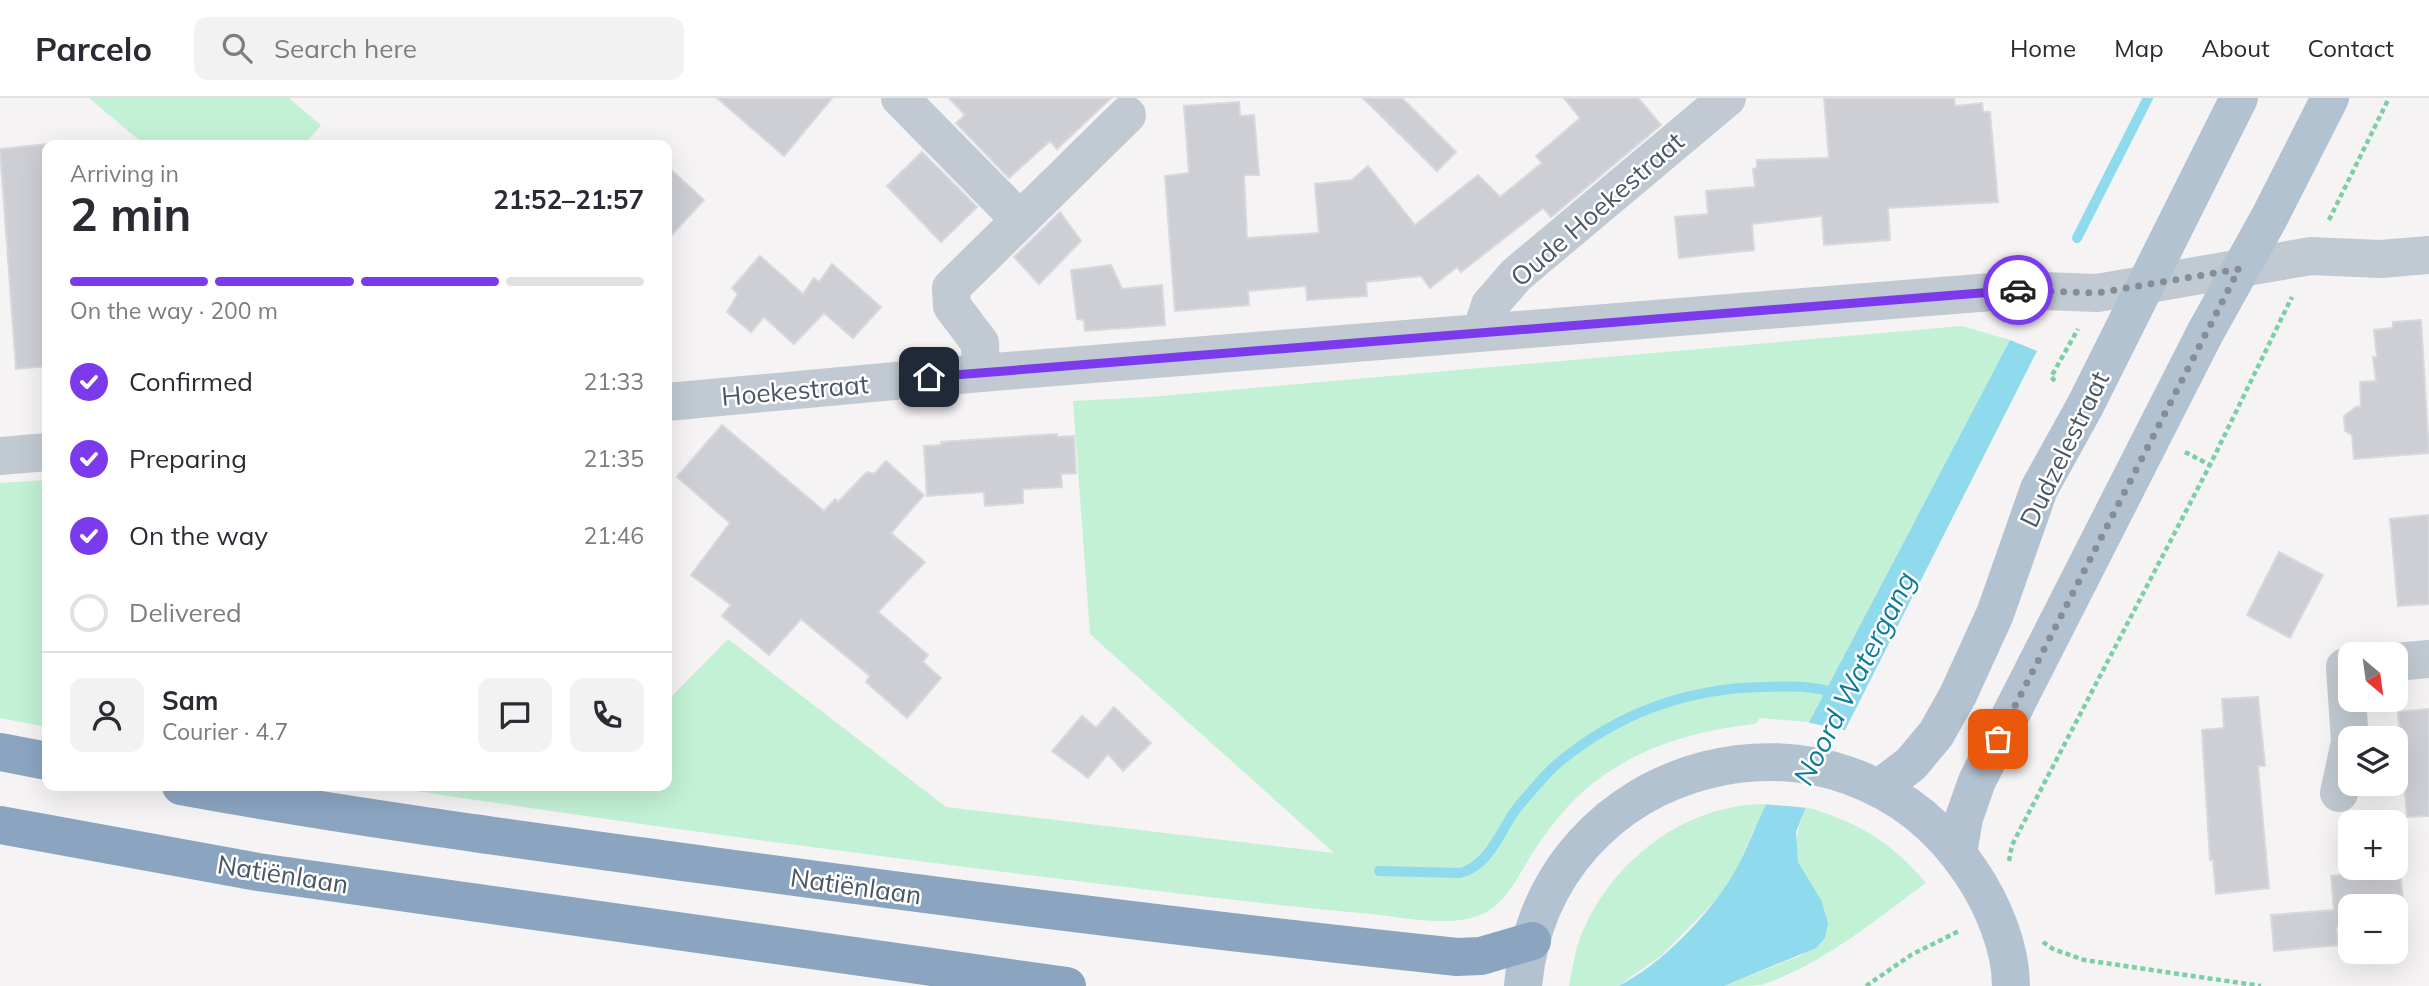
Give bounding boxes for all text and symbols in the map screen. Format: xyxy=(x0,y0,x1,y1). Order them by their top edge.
search box xyxy=(194,17,684,80)
text: Parcelo xyxy=(35,28,152,69)
icon: search xyxy=(218,29,256,67)
text: Search here xyxy=(274,32,417,65)
text: Home xyxy=(2010,33,2076,63)
text: Map xyxy=(2114,33,2164,63)
text: About xyxy=(2202,33,2270,63)
text: Contact xyxy=(2308,33,2394,63)
street label: Oude Hoekestraat xyxy=(1503,125,1691,293)
text: Arriving in xyxy=(70,159,179,188)
text: 21:52–21:57 xyxy=(493,183,644,216)
text: 2 min xyxy=(70,185,191,243)
courier xyxy=(1983,255,2053,325)
icon: car xyxy=(1999,271,2037,309)
text: On the way · 200 m xyxy=(70,296,278,325)
pin xyxy=(899,347,959,407)
icon: home xyxy=(910,358,948,396)
icon: check xyxy=(70,363,108,401)
text: Confirmed xyxy=(129,365,253,398)
street label: Dudzelestraat xyxy=(2012,366,2116,532)
text: 21:33 xyxy=(584,367,644,396)
street label: Hoekestraat xyxy=(720,367,870,413)
icon: check xyxy=(70,440,108,478)
text: Preparing xyxy=(129,442,247,475)
text: 21:35 xyxy=(584,444,644,473)
icon: check xyxy=(70,517,108,555)
text: On the way xyxy=(129,519,268,552)
text: 21:46 xyxy=(584,521,644,550)
water label: Noord Watergang xyxy=(1785,565,1923,791)
text: Delivered xyxy=(129,596,242,629)
north arrow xyxy=(2338,642,2408,712)
map controls xyxy=(2338,642,2408,964)
button: person xyxy=(70,678,144,752)
button: chat xyxy=(478,678,552,752)
button: phone xyxy=(570,678,644,752)
text: Sam xyxy=(162,684,218,717)
pin xyxy=(1968,709,2028,769)
text: Courier · 4.7 xyxy=(162,717,288,746)
icon: bag xyxy=(1979,720,2017,758)
button: layers xyxy=(2338,726,2408,796)
button: + xyxy=(2338,810,2408,880)
street label: Natiënlaan xyxy=(215,847,351,901)
street label: Natiënlaan xyxy=(788,860,924,912)
button: − xyxy=(2338,894,2408,964)

